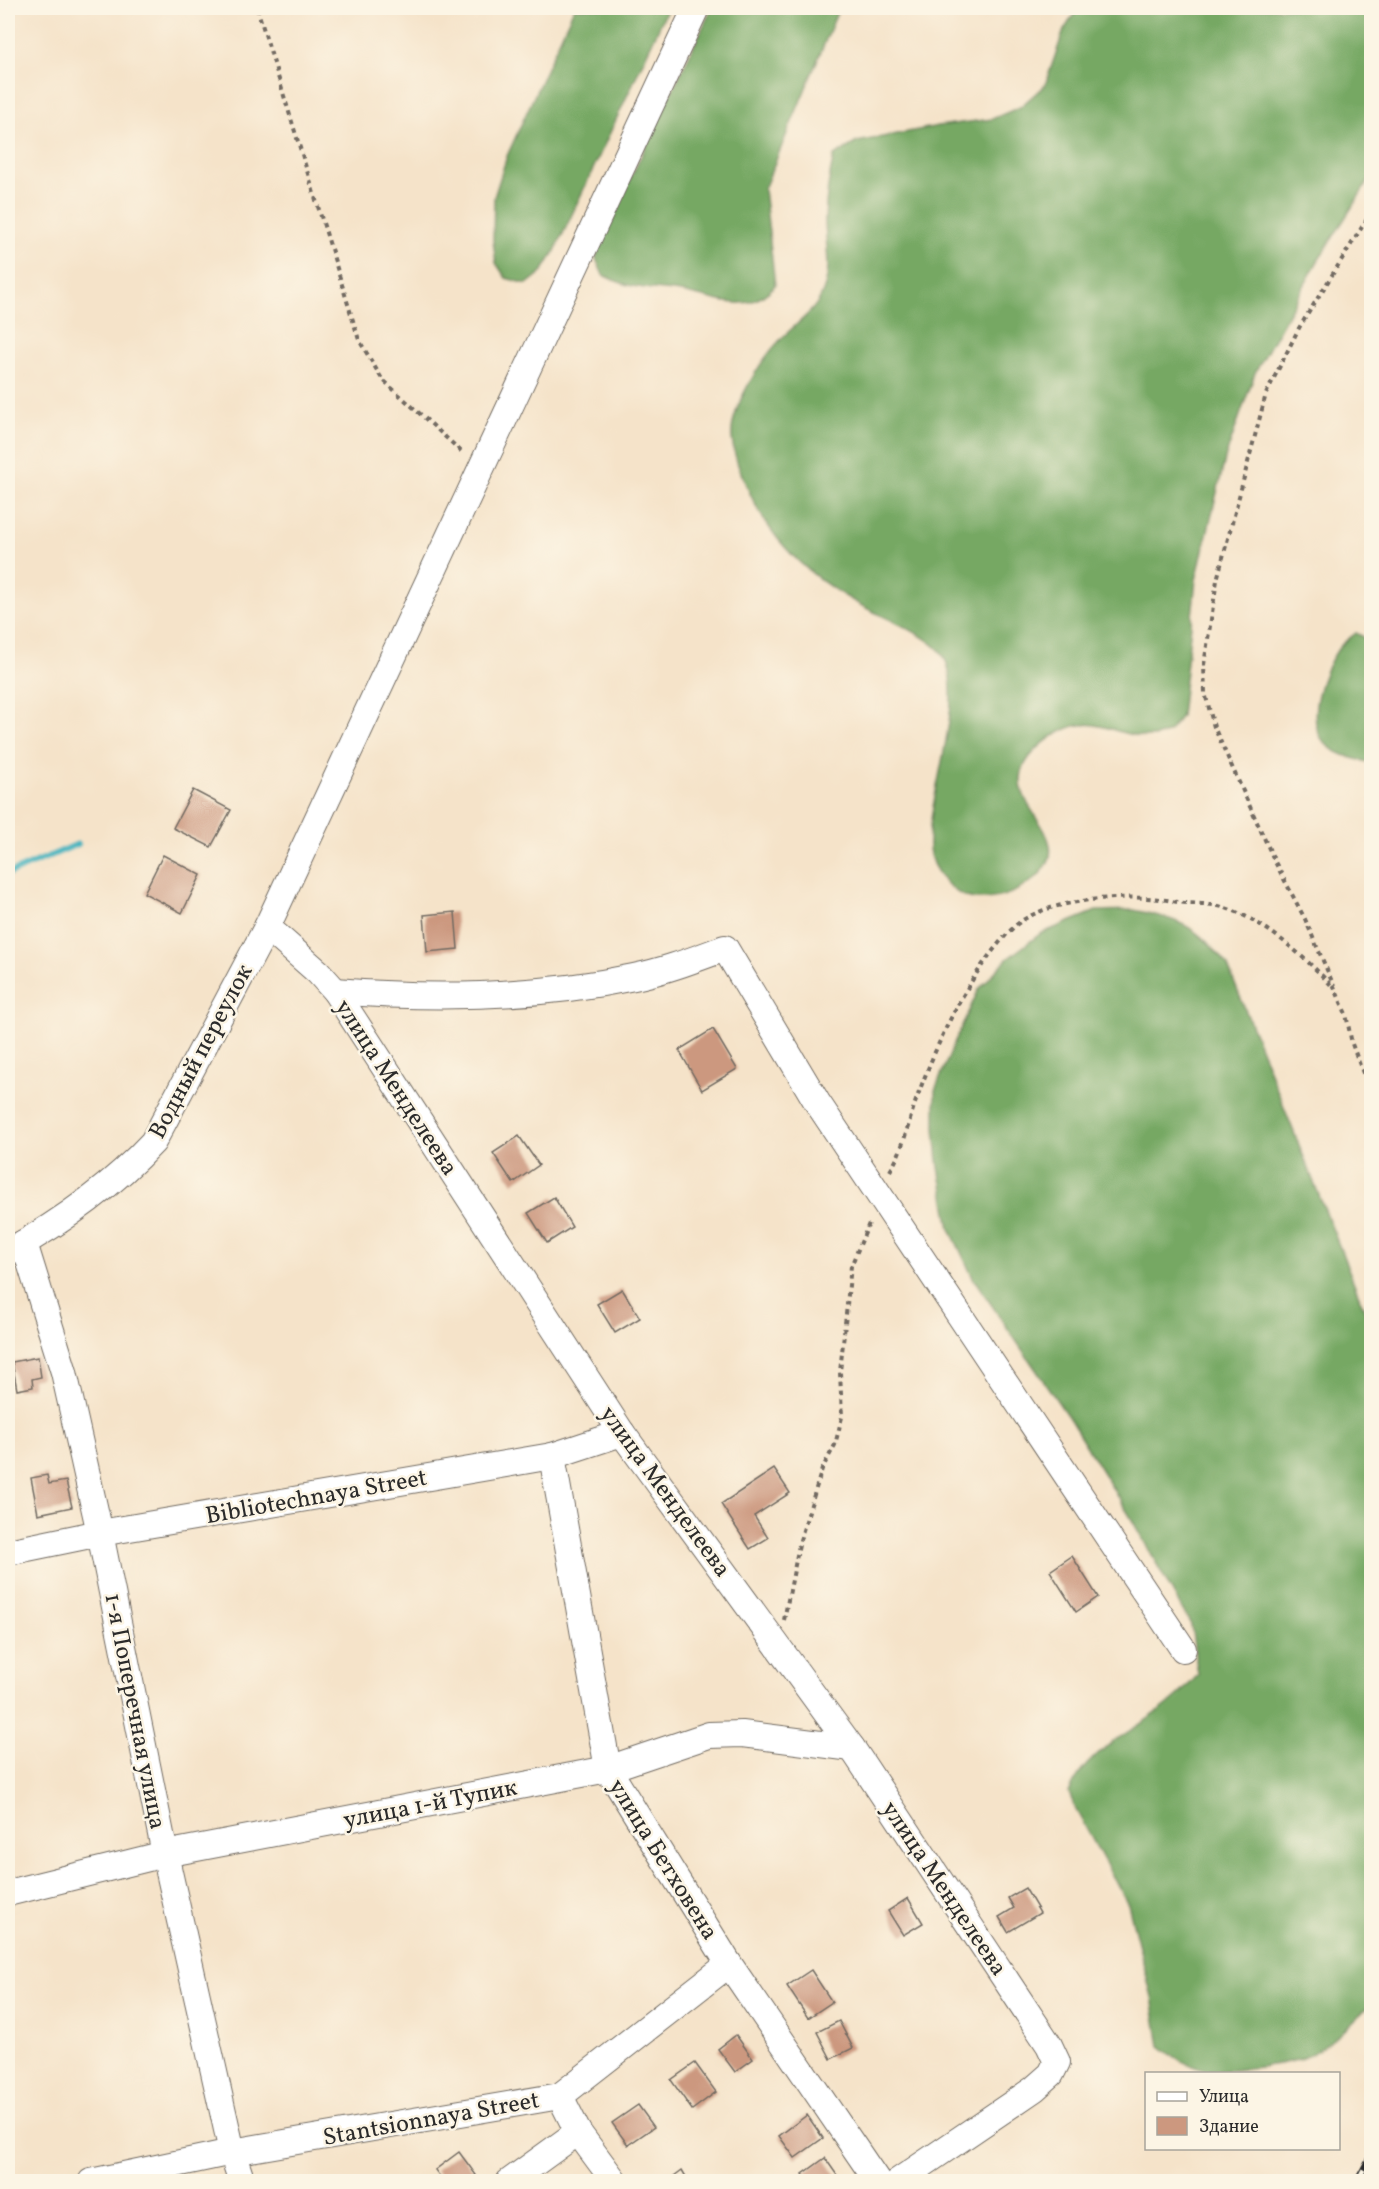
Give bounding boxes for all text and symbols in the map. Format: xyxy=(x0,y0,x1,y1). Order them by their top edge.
street label: Водный переулок xyxy=(141,958,262,1145)
street label: улица Менделеева xyxy=(325,993,465,1183)
street label: улица Менделеева xyxy=(591,1399,738,1585)
street label: Bibliotechnaya Street xyxy=(203,1462,430,1534)
street label: 1-я Поперечная улица xyxy=(94,1590,174,1832)
street label: улица 1-й Тупик xyxy=(341,1771,520,1838)
street label: улица Бетховена xyxy=(599,1773,726,1947)
street label: улица Менделеева xyxy=(872,1795,1015,1983)
legend xyxy=(1145,2072,1340,2150)
street label: Stantsionnaya Street xyxy=(320,2084,542,2156)
text: Улица xyxy=(1199,2085,1249,2110)
text: Здание xyxy=(1199,2115,1259,2140)

